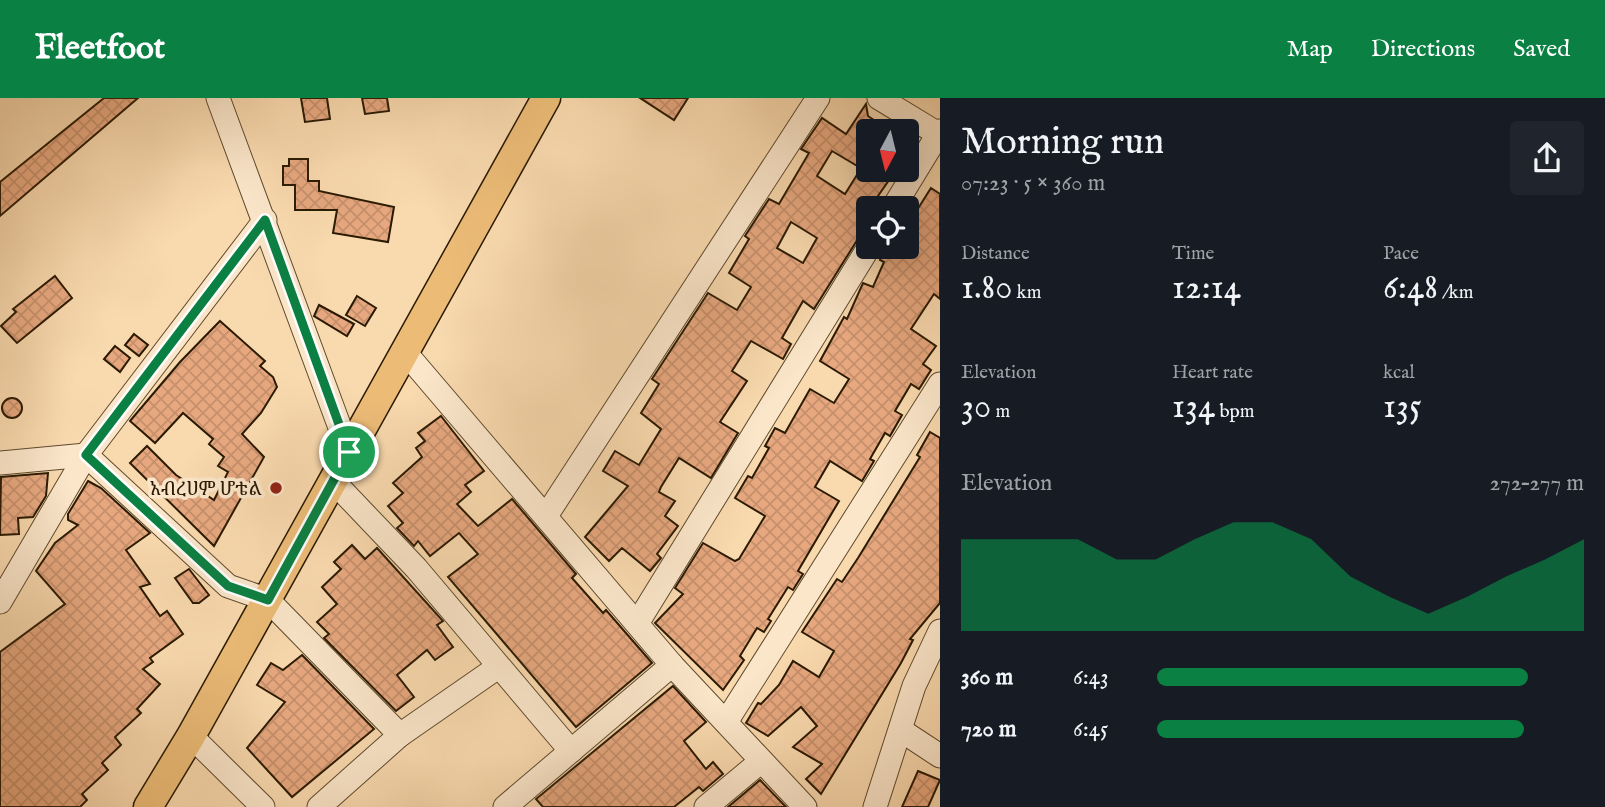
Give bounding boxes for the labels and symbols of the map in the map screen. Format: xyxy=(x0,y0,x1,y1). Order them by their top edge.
north arrow xyxy=(856,119,919,182)
pin xyxy=(319,422,379,482)
place label: አብረሀም ሆቴል xyxy=(150,478,262,502)
marker: አብረሀም ሆቴል xyxy=(268,480,284,496)

